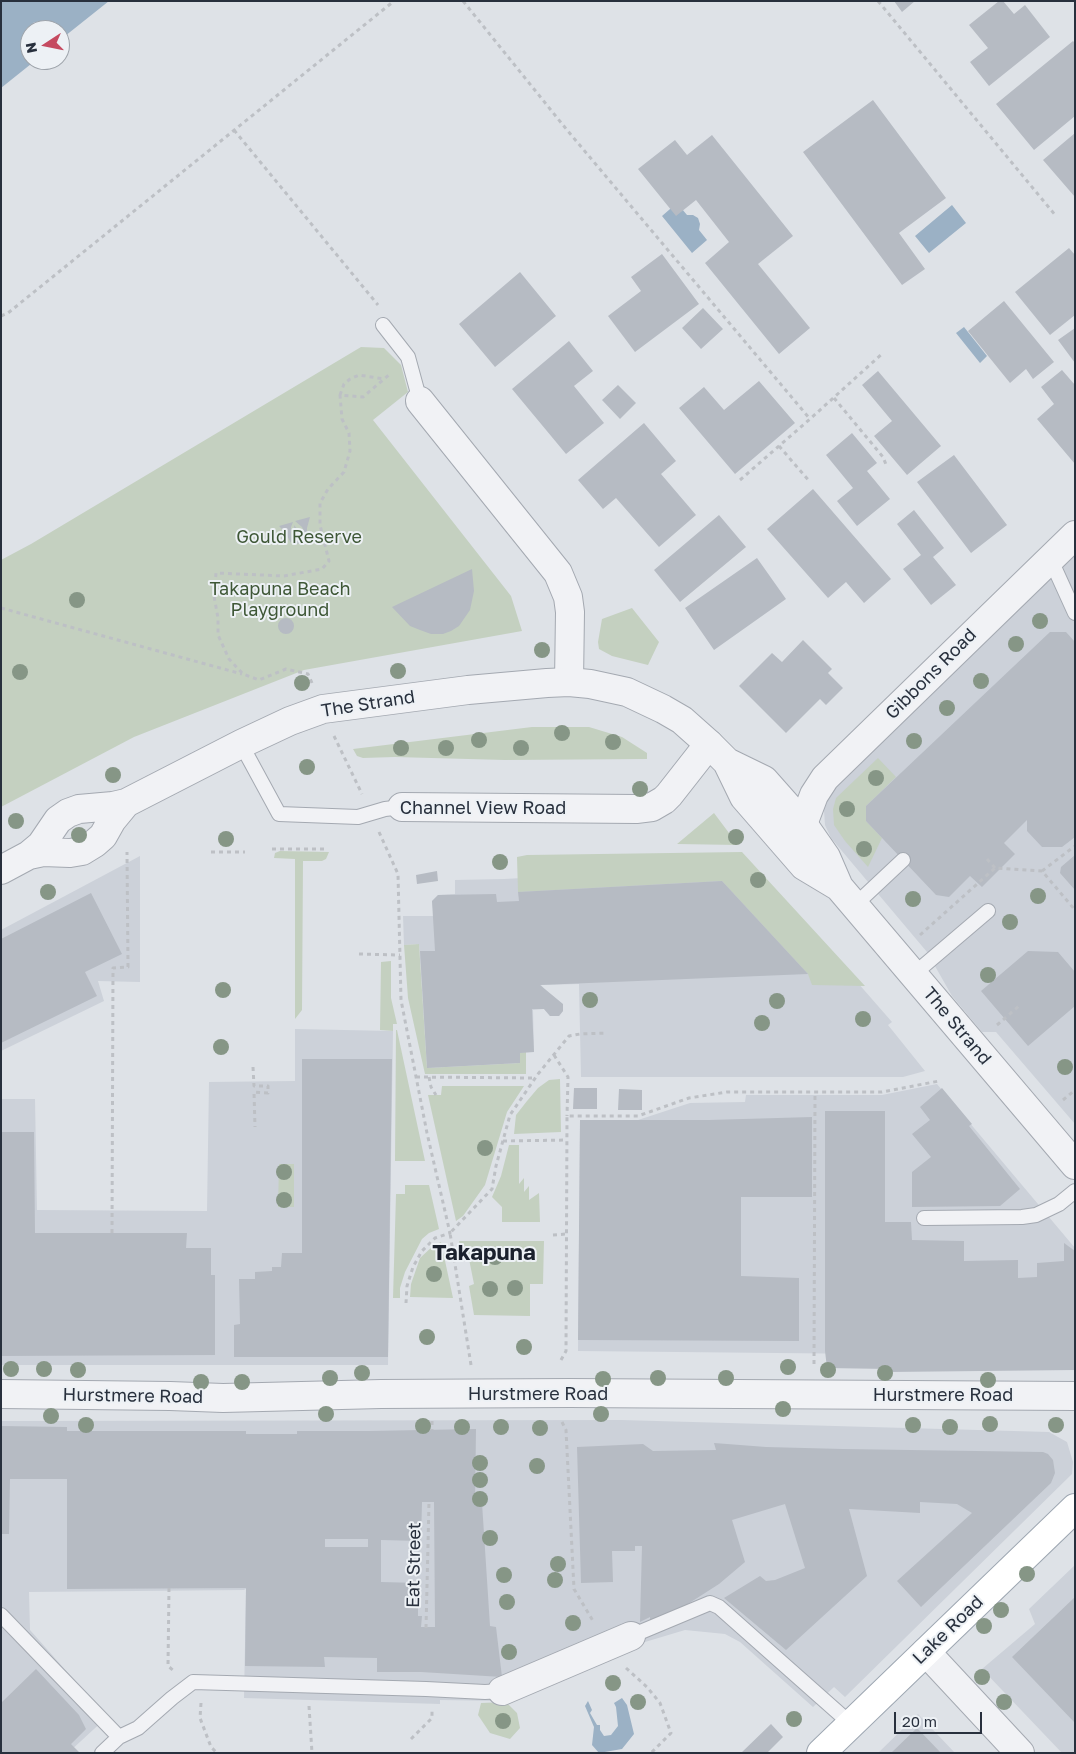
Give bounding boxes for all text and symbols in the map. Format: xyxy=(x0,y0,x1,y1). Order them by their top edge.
north arrow xyxy=(20,20,70,70)
text: N xyxy=(21,41,40,55)
park label: Gould Reserve xyxy=(236,526,362,548)
park label: Takapuna Beach Playground xyxy=(209,578,351,620)
street label: Gibbons Road xyxy=(881,624,981,724)
street label: The Strand xyxy=(320,686,416,722)
street label: Channel View Road xyxy=(400,797,566,819)
street label: The Strand xyxy=(918,983,996,1069)
district label: Takapuna xyxy=(432,1240,536,1266)
street label: Hurstmere Road xyxy=(468,1383,608,1405)
street label: Hurstmere Road xyxy=(63,1384,203,1408)
street label: Hurstmere Road xyxy=(873,1384,1013,1406)
street label: Eat Street xyxy=(402,1522,426,1608)
street label: Lake Road xyxy=(908,1591,988,1669)
scale bar xyxy=(896,1702,984,1734)
text: 20 m xyxy=(902,1712,937,1730)

